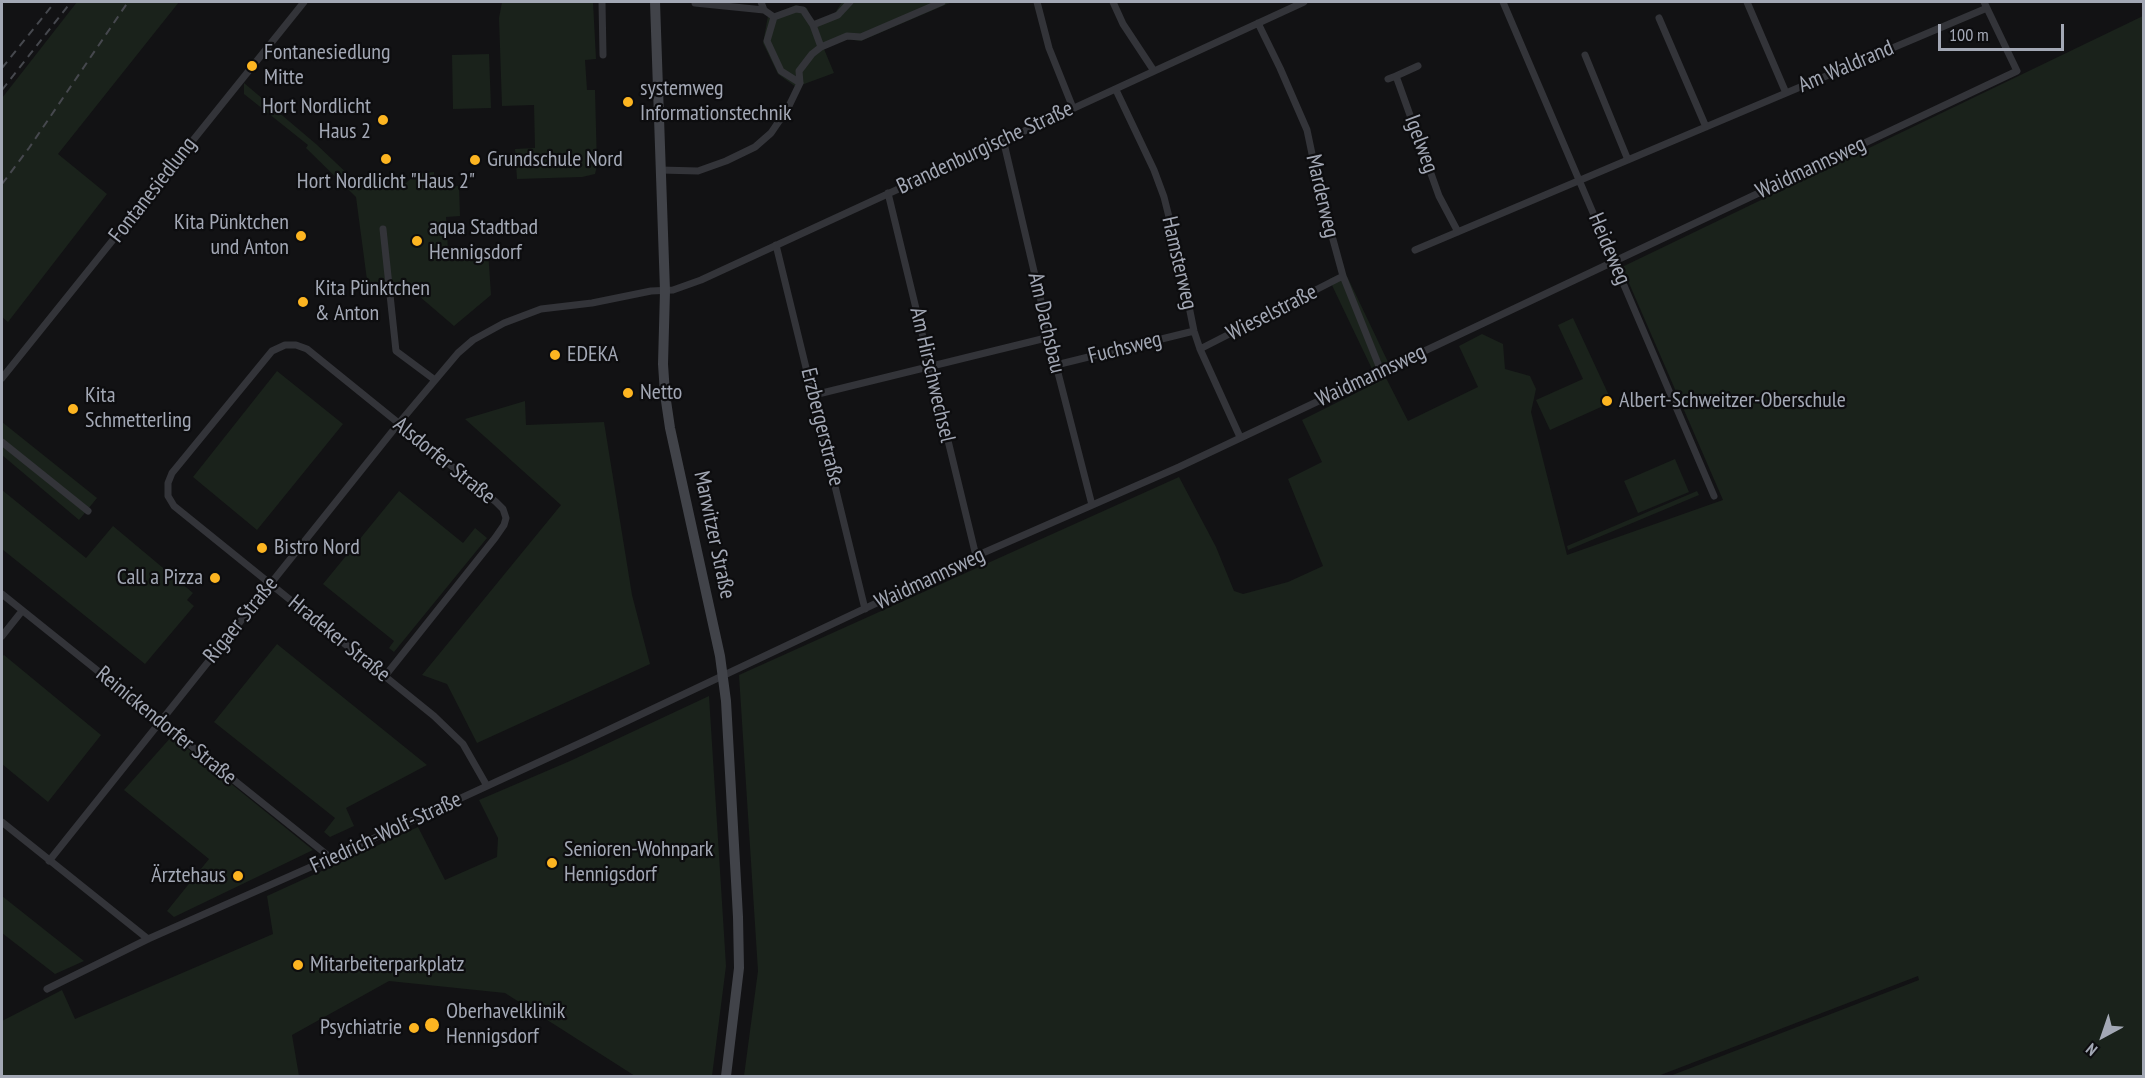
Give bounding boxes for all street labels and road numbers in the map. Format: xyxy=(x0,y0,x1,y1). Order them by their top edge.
street label: Am Waldrand xyxy=(1794,35,1898,99)
street label: Brandenburgische Straße xyxy=(893,96,1077,200)
street label: Igelweg xyxy=(1398,111,1444,177)
street label: Waidmannsweg xyxy=(1752,131,1870,205)
street label: Fontanesiedlung xyxy=(104,132,202,248)
street label: Marderweg xyxy=(1300,152,1344,240)
street label: Heideweg xyxy=(1582,209,1636,289)
street label: Hamsterweg xyxy=(1156,214,1202,312)
street label: Am Dachsbau xyxy=(1022,270,1070,376)
street label: Wieselstraße xyxy=(1222,279,1322,347)
street label: Am Hirschwechsel xyxy=(904,305,960,445)
street label: Fuchsweg xyxy=(1086,326,1164,370)
street label: Waidmannsweg xyxy=(1312,339,1430,413)
street label: Erzbergerstraße xyxy=(795,365,849,489)
street label: Alsdorfer Straße xyxy=(388,412,500,510)
street label: Marwitzer Straße xyxy=(688,469,740,601)
street label: Waidmannsweg xyxy=(871,542,989,616)
street label: Rigaer Straße xyxy=(198,571,284,669)
street label: Hradeker Straße xyxy=(283,590,395,688)
street label: Reinickendorfer Straße xyxy=(90,661,242,791)
street label: Friedrich-Wolf-Straße xyxy=(306,786,466,880)

